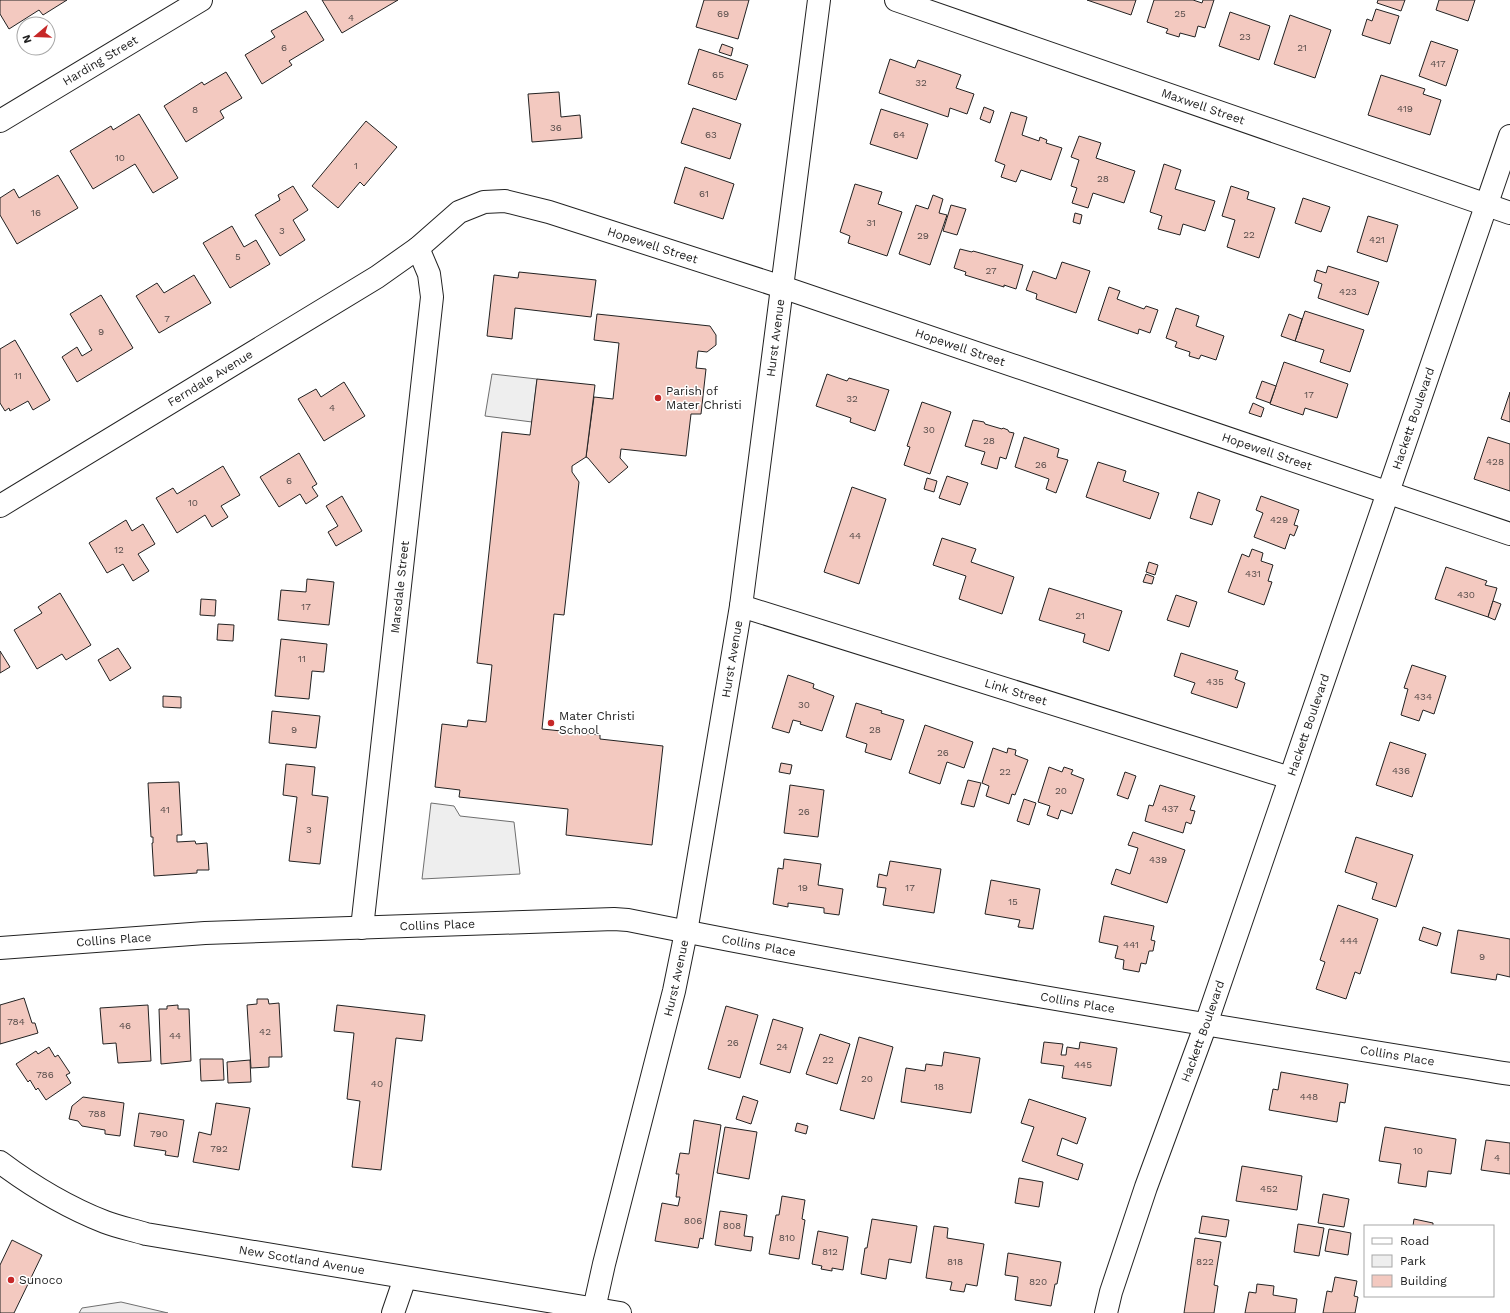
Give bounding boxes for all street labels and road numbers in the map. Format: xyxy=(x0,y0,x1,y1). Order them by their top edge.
street label: Harding Street xyxy=(60,33,140,89)
street label: Maxwell Street xyxy=(1159,86,1247,127)
street label: Hopewell Street xyxy=(606,224,700,266)
street label: Hurst Avenue xyxy=(764,298,787,378)
street label: Hopewell Street xyxy=(913,326,1007,369)
street label: Ferndale Avenue xyxy=(165,347,255,409)
street label: Hackett Boulevard xyxy=(1389,366,1437,471)
street label: Hopewell Street xyxy=(1220,430,1314,473)
street label: Marsdale Street xyxy=(388,540,412,634)
street label: Hurst Avenue xyxy=(719,619,745,699)
street label: Hackett Boulevard xyxy=(1284,672,1332,778)
street label: Link Street xyxy=(983,676,1049,708)
street label: Collins Place xyxy=(399,917,475,933)
street label: Collins Place xyxy=(76,930,152,949)
street label: Collins Place xyxy=(720,932,797,959)
street label: Hurst Avenue xyxy=(661,938,691,1018)
street label: Hackett Boulevard xyxy=(1178,979,1227,1084)
street label: Collins Place xyxy=(1039,990,1116,1016)
street label: Collins Place xyxy=(1359,1043,1436,1069)
street label: New Scotland Avenue xyxy=(238,1243,366,1277)

